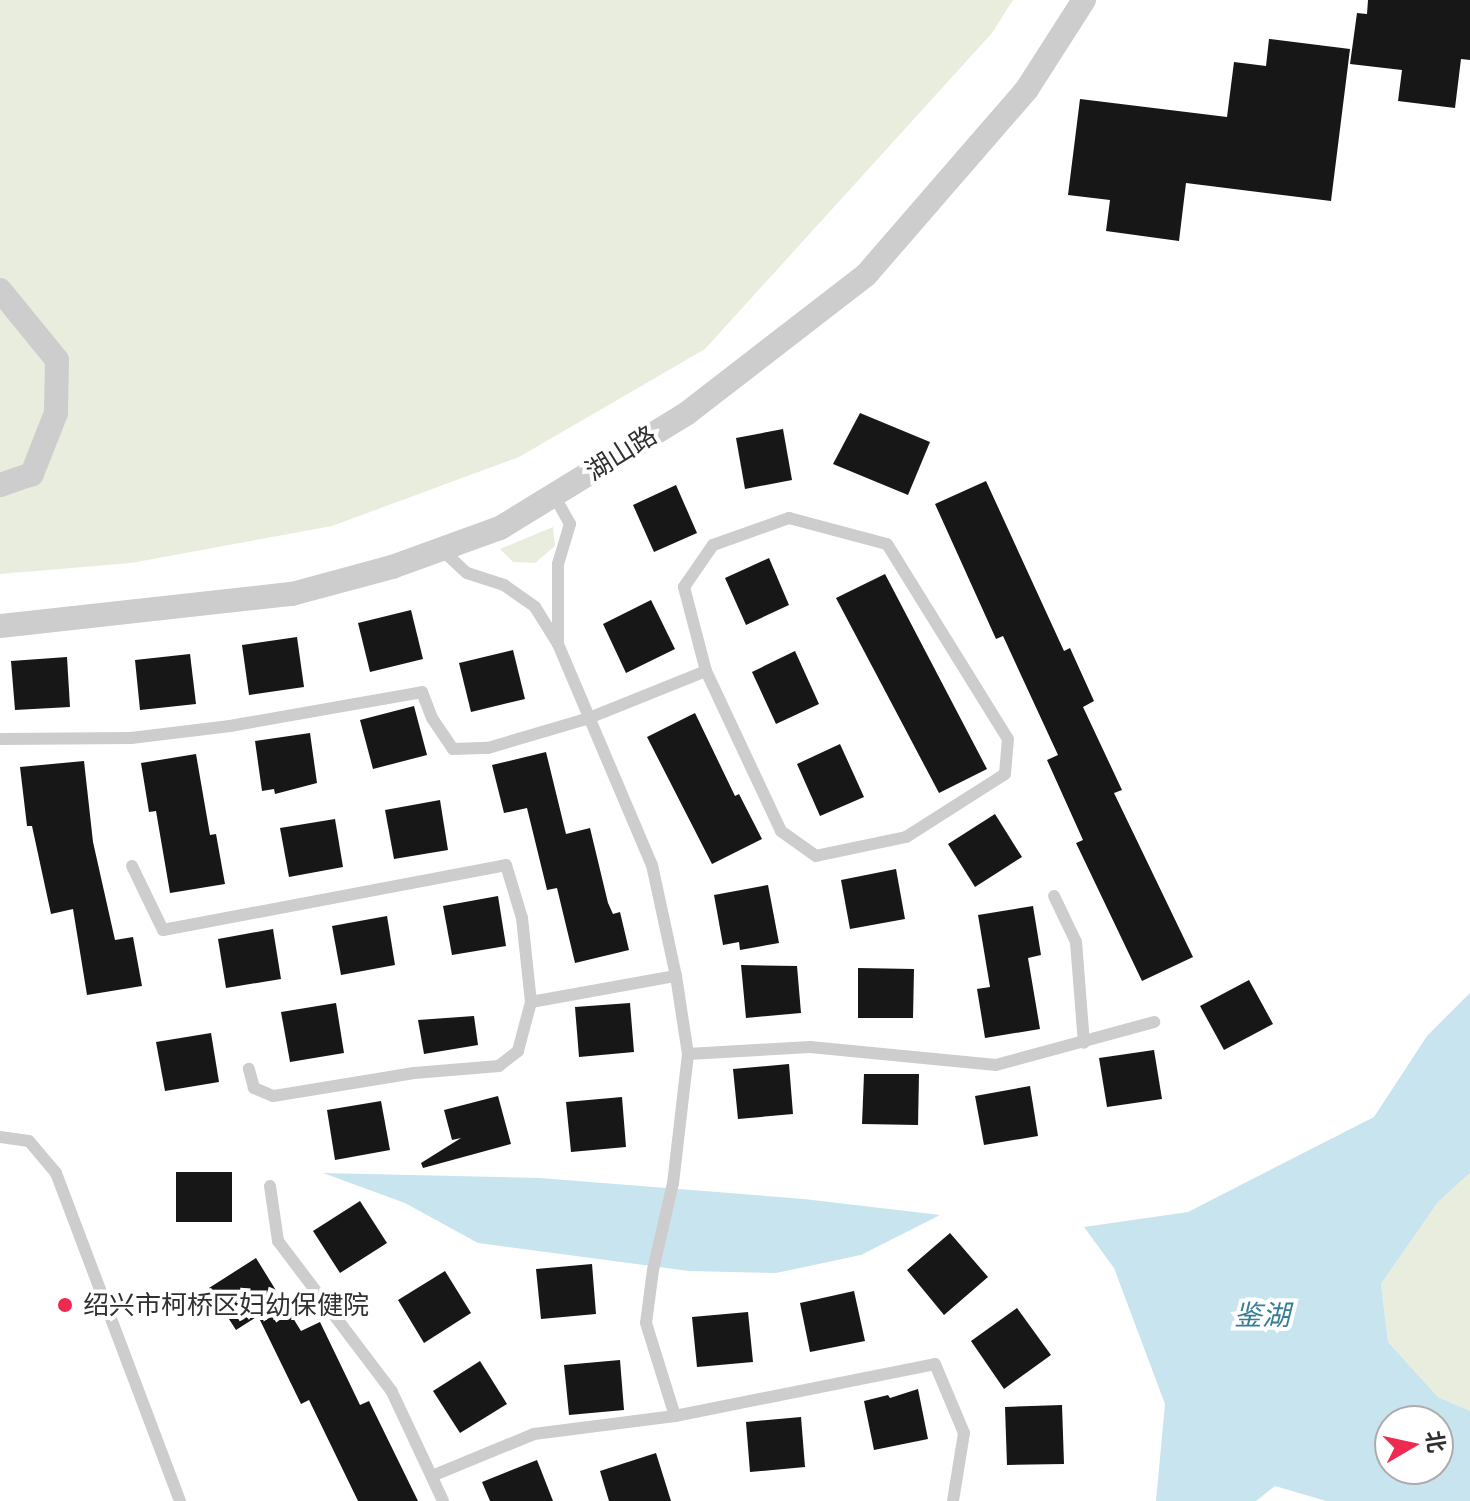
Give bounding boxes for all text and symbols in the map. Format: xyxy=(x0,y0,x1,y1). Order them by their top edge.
street label: 湖山路 xyxy=(580,419,662,487)
place label: 绍兴市柯桥区妇幼保健院 xyxy=(83,1289,369,1321)
marker: 绍兴市柯桥区妇幼保健院 xyxy=(54,1294,76,1316)
water label: 鉴湖 xyxy=(1234,1298,1290,1332)
north arrow xyxy=(1374,1405,1454,1485)
text: 北 xyxy=(1421,1428,1451,1454)

